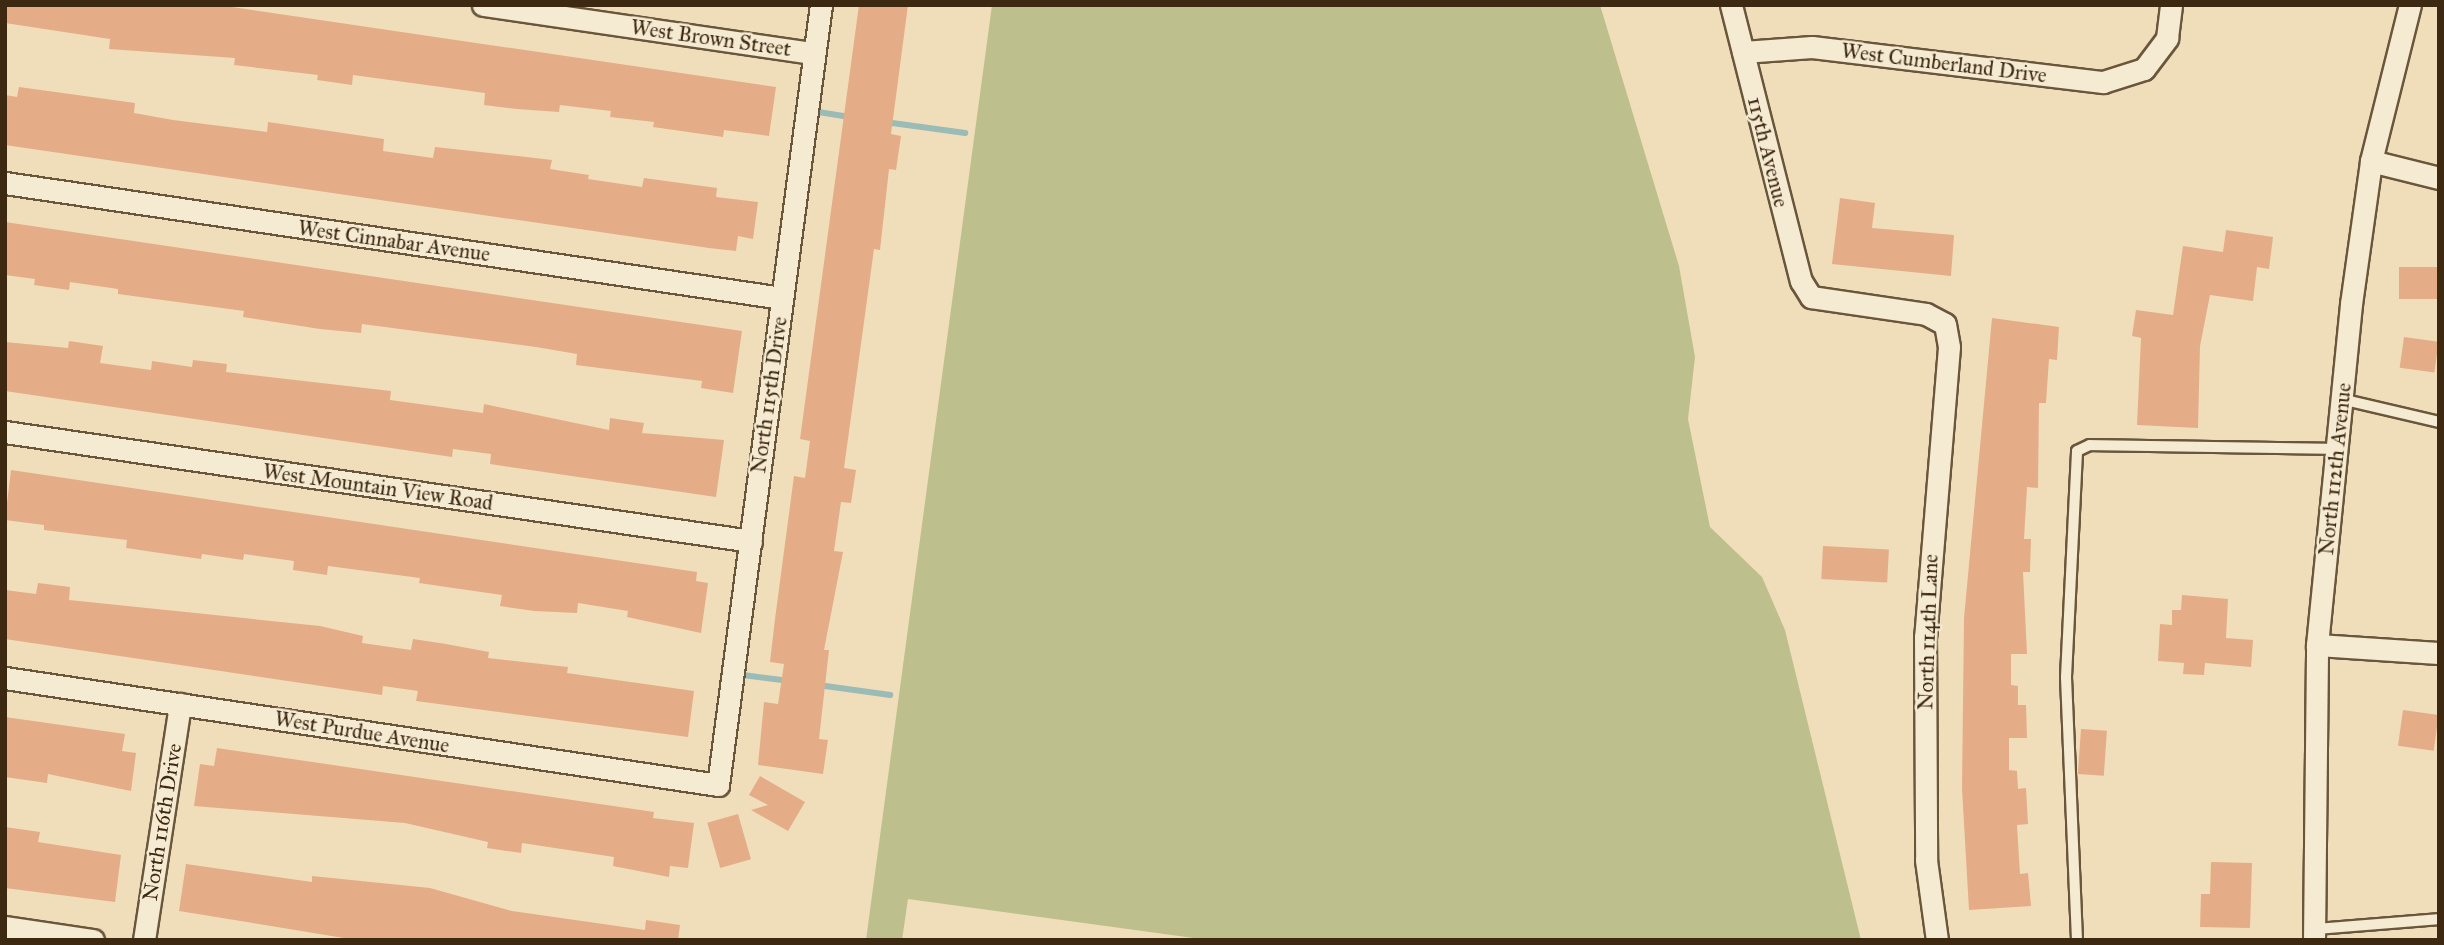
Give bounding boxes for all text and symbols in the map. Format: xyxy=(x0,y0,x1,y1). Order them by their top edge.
street label: West Brown Street xyxy=(629,14,793,62)
street label: West Cumberland Drive xyxy=(1840,38,2048,88)
street label: 115th Avenue xyxy=(1742,94,1794,210)
street label: West Cinnabar Avenue xyxy=(296,215,492,267)
street label: North 115th Drive xyxy=(746,315,792,475)
street label: North 112th Avenue xyxy=(2313,382,2357,556)
street label: West Mountain View Road xyxy=(261,458,495,516)
street label: North 114th Lane xyxy=(1913,554,1943,710)
street label: West Purdue Avenue xyxy=(273,706,451,758)
street label: North 116th Drive xyxy=(137,741,187,903)

